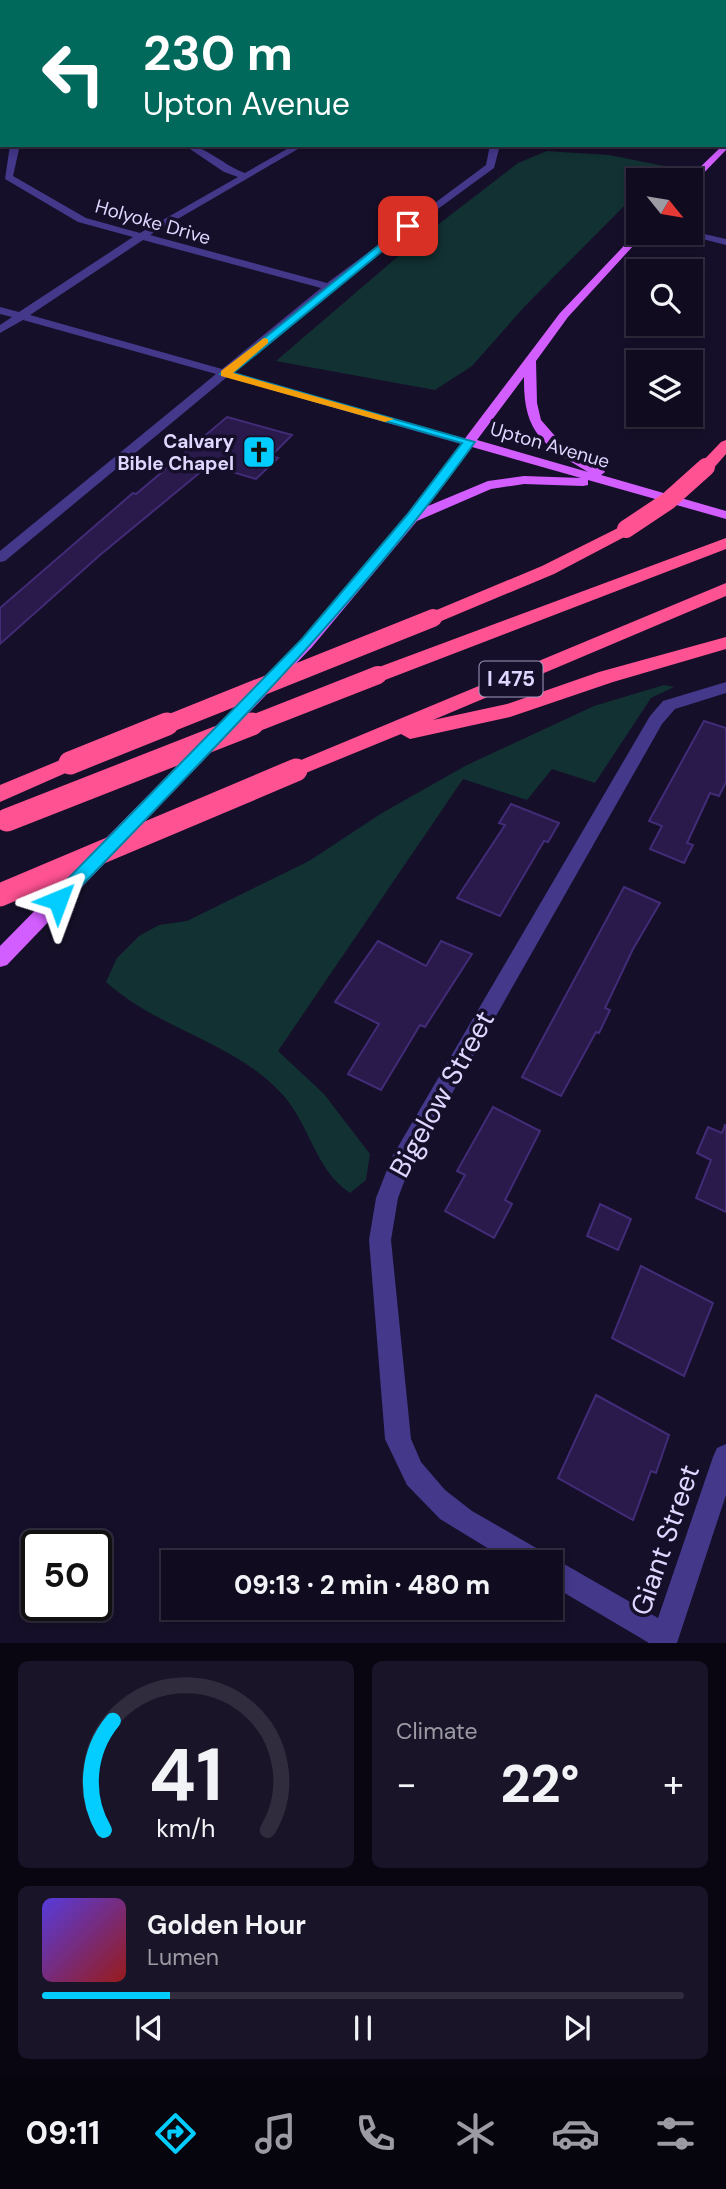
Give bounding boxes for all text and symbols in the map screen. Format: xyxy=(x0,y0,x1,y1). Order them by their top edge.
text: 230 m xyxy=(143,21,293,85)
icon: left xyxy=(28,28,119,119)
text: Upton Avenue xyxy=(143,83,350,125)
north arrow xyxy=(626,168,704,245)
map controls xyxy=(626,168,703,427)
street label: Holyoke Drive xyxy=(92,194,214,250)
pin xyxy=(378,196,438,256)
icon: arrive xyxy=(389,207,427,245)
button: search xyxy=(626,259,703,336)
button: layers xyxy=(626,350,703,427)
street label: Upton Avenue xyxy=(487,416,613,474)
place label: Calvary Bible Chapel xyxy=(117,429,235,476)
church icon: Calvary Bible Chapel xyxy=(240,433,278,471)
road number: I 475 xyxy=(480,662,542,696)
position arrow xyxy=(21,863,95,937)
street label: Bigelow Street xyxy=(381,1004,503,1184)
street label: Giant Street xyxy=(622,1460,708,1620)
speed limit sign: 50 xyxy=(21,1530,112,1621)
text: 09:13 · 2 min · 480 m xyxy=(234,1568,490,1602)
text: Climate xyxy=(396,1716,478,1746)
text: 41 xyxy=(149,1729,223,1824)
text: 22° xyxy=(500,1750,580,1818)
text: − xyxy=(396,1759,417,1809)
text: + xyxy=(663,1759,684,1809)
text: km/h xyxy=(156,1812,216,1845)
text: Golden Hour xyxy=(147,1908,306,1942)
text: Lumen xyxy=(147,1942,219,1972)
icon: previous xyxy=(130,2009,168,2047)
icon: pause xyxy=(344,2009,382,2047)
icon: next xyxy=(558,2009,596,2047)
icon: directions xyxy=(151,2109,200,2158)
icon: music xyxy=(251,2109,300,2158)
icon: phone xyxy=(351,2109,400,2158)
icon: climate xyxy=(451,2109,500,2158)
icon: car xyxy=(551,2109,600,2158)
icon: filters xyxy=(651,2109,700,2158)
text: 09:11 xyxy=(26,2112,100,2154)

